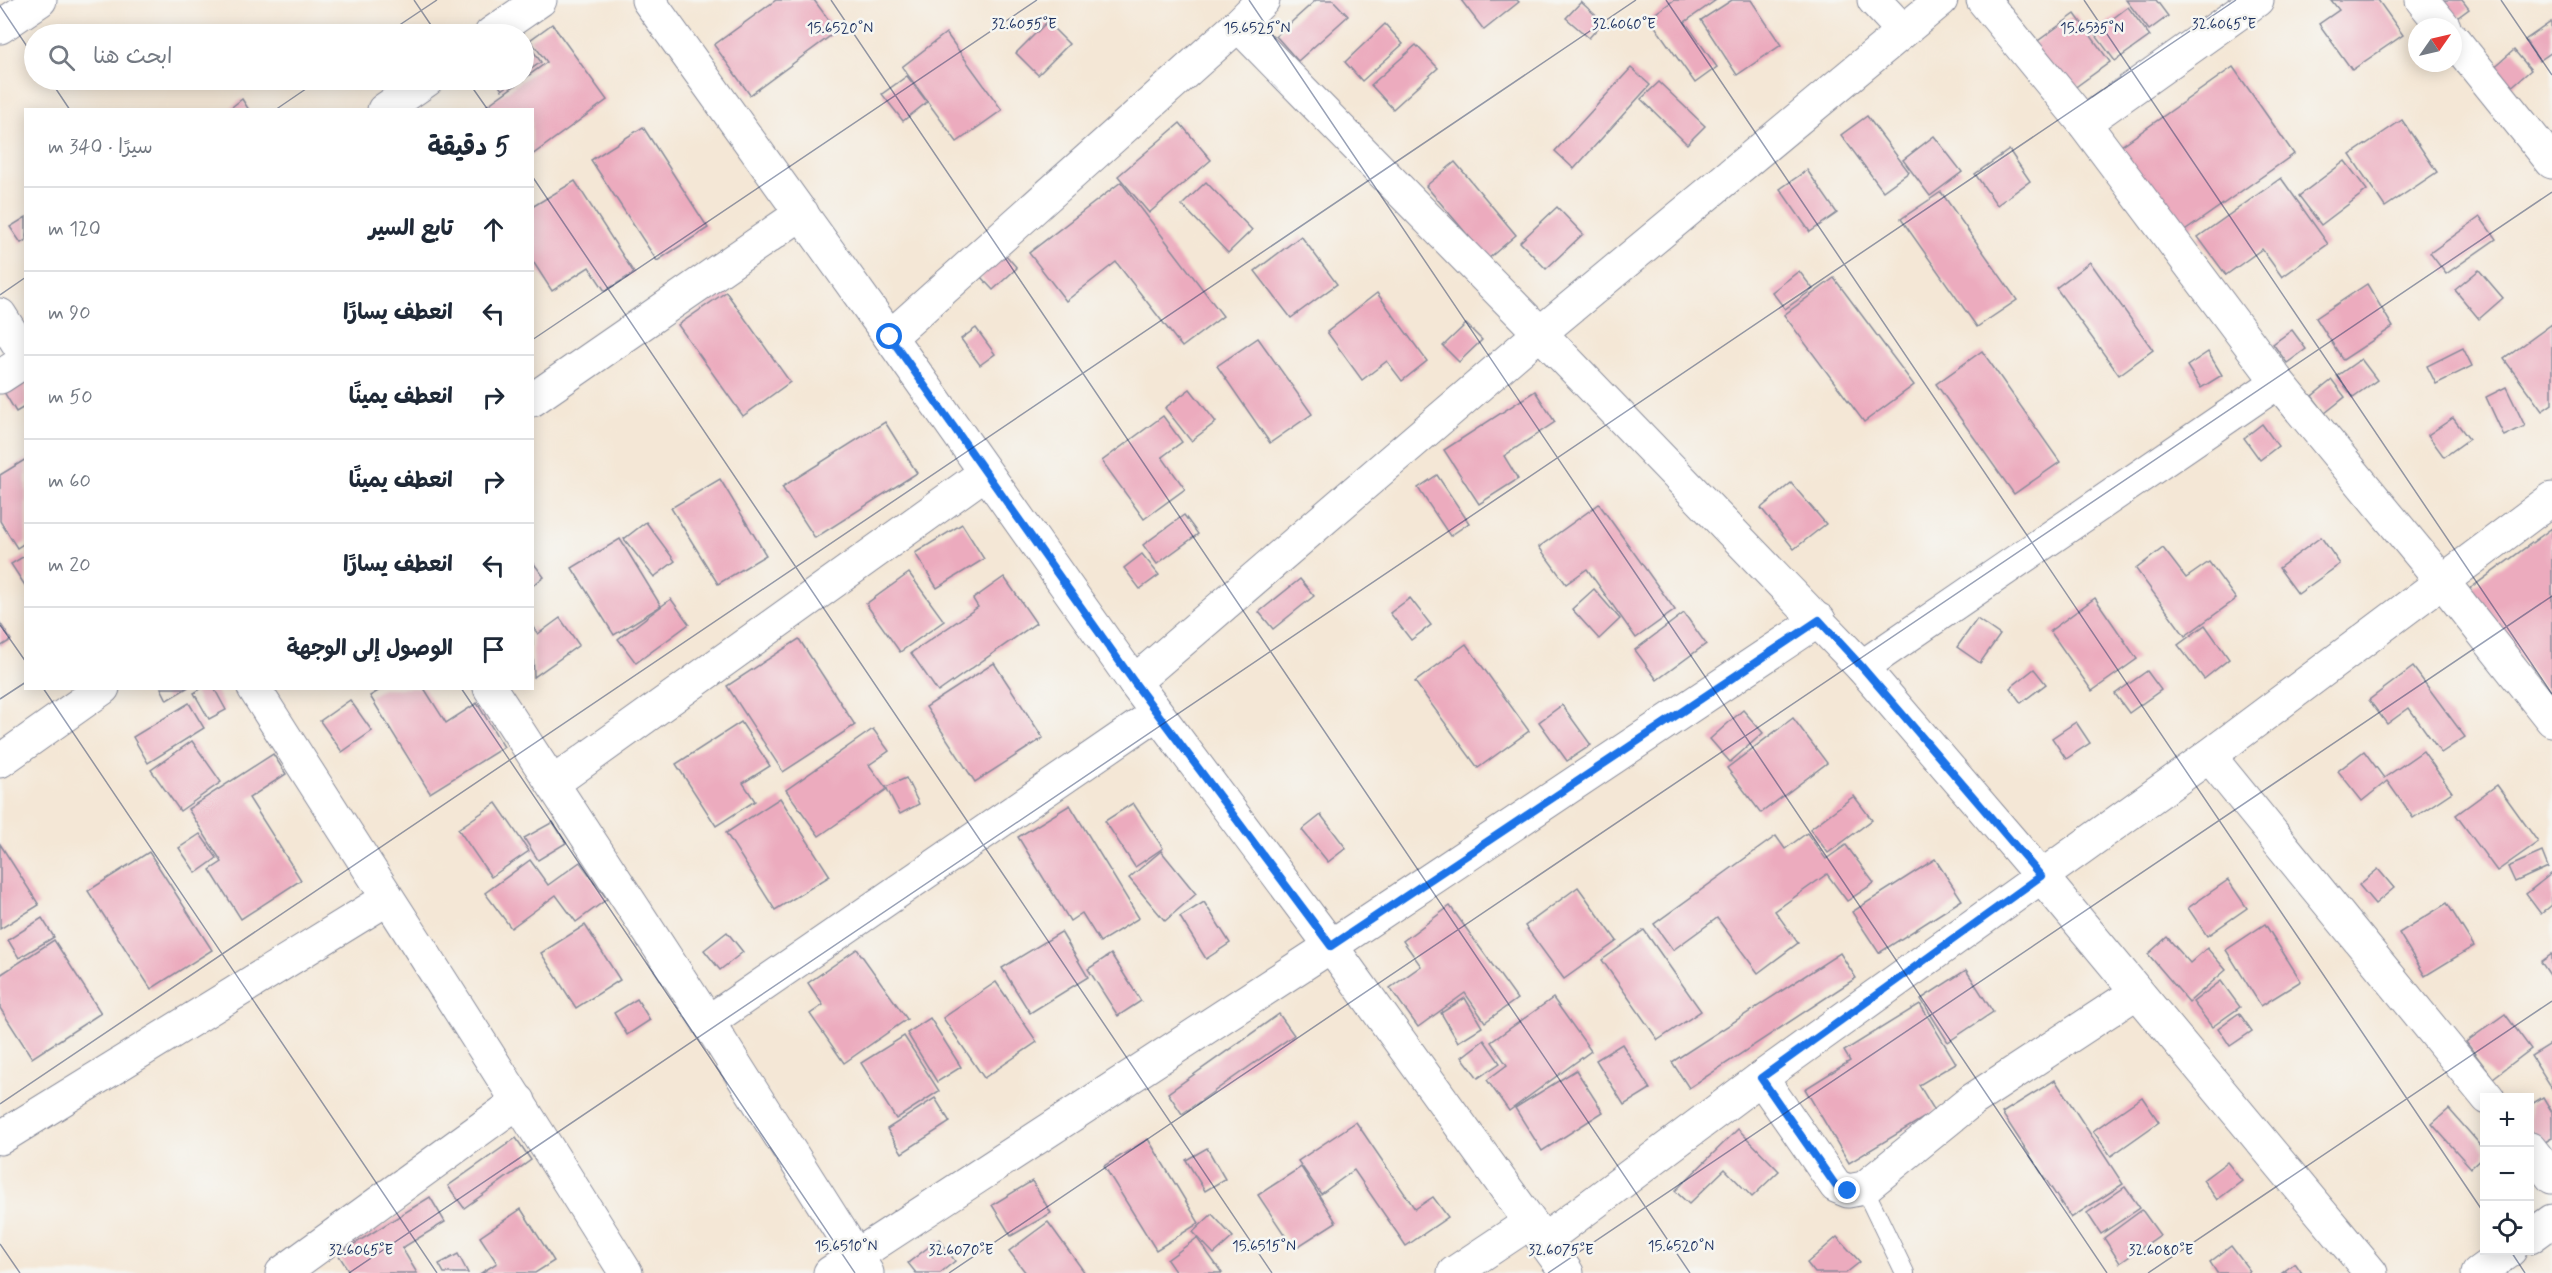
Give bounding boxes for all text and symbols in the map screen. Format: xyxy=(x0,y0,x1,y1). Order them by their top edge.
text: 32.6055°E xyxy=(991,15,1057,35)
text: 32.6060°E xyxy=(1592,15,1656,35)
text: 32.6065°E xyxy=(2192,15,2256,35)
north arrow xyxy=(2408,18,2462,72)
text: 15.6520°N xyxy=(807,19,873,39)
text: 15.6525°N xyxy=(1224,19,1290,39)
text: 15.6535°N xyxy=(2060,19,2124,39)
search box xyxy=(24,24,534,90)
icon: search xyxy=(45,41,78,74)
text: ابحث هنا xyxy=(93,43,173,71)
text: 5 دقيقة xyxy=(427,131,510,165)
text: سيرًا · 340 m xyxy=(48,134,153,161)
icon: ahead xyxy=(477,213,510,246)
text: تابع السير xyxy=(369,215,453,243)
text: 120 m xyxy=(48,216,101,243)
icon: left xyxy=(477,297,510,330)
text: انعطف يسارًا xyxy=(343,299,453,327)
text: 90 m xyxy=(48,300,91,327)
route start xyxy=(876,323,902,349)
icon: right xyxy=(477,381,510,414)
text: انعطف يمينًا xyxy=(349,383,453,411)
text: 50 m xyxy=(48,384,93,411)
icon: right xyxy=(477,465,510,498)
text: انعطف يمينًا xyxy=(349,467,453,495)
text: 60 m xyxy=(48,468,91,495)
icon: left xyxy=(477,549,510,582)
text: انعطف يسارًا xyxy=(343,551,453,579)
text: 20 m xyxy=(48,552,91,579)
icon: arrive xyxy=(477,633,510,666)
text: الوصول إلى الوجهة xyxy=(286,635,453,663)
map controls xyxy=(2480,1093,2534,1255)
button: + xyxy=(2480,1093,2534,1147)
button: − xyxy=(2480,1147,2534,1201)
route end xyxy=(1834,1177,1860,1203)
button: locate xyxy=(2480,1201,2534,1255)
text: 15.6510°N xyxy=(814,1237,878,1257)
text: 15.6515°N xyxy=(1232,1237,1296,1257)
text: 15.6520°N xyxy=(1648,1237,1714,1257)
text: 32.6065°E xyxy=(329,1241,393,1261)
text: 32.6070°E xyxy=(928,1241,994,1261)
text: 32.6075°E xyxy=(1528,1241,1594,1261)
text: 32.6080°E xyxy=(2129,1241,2194,1261)

